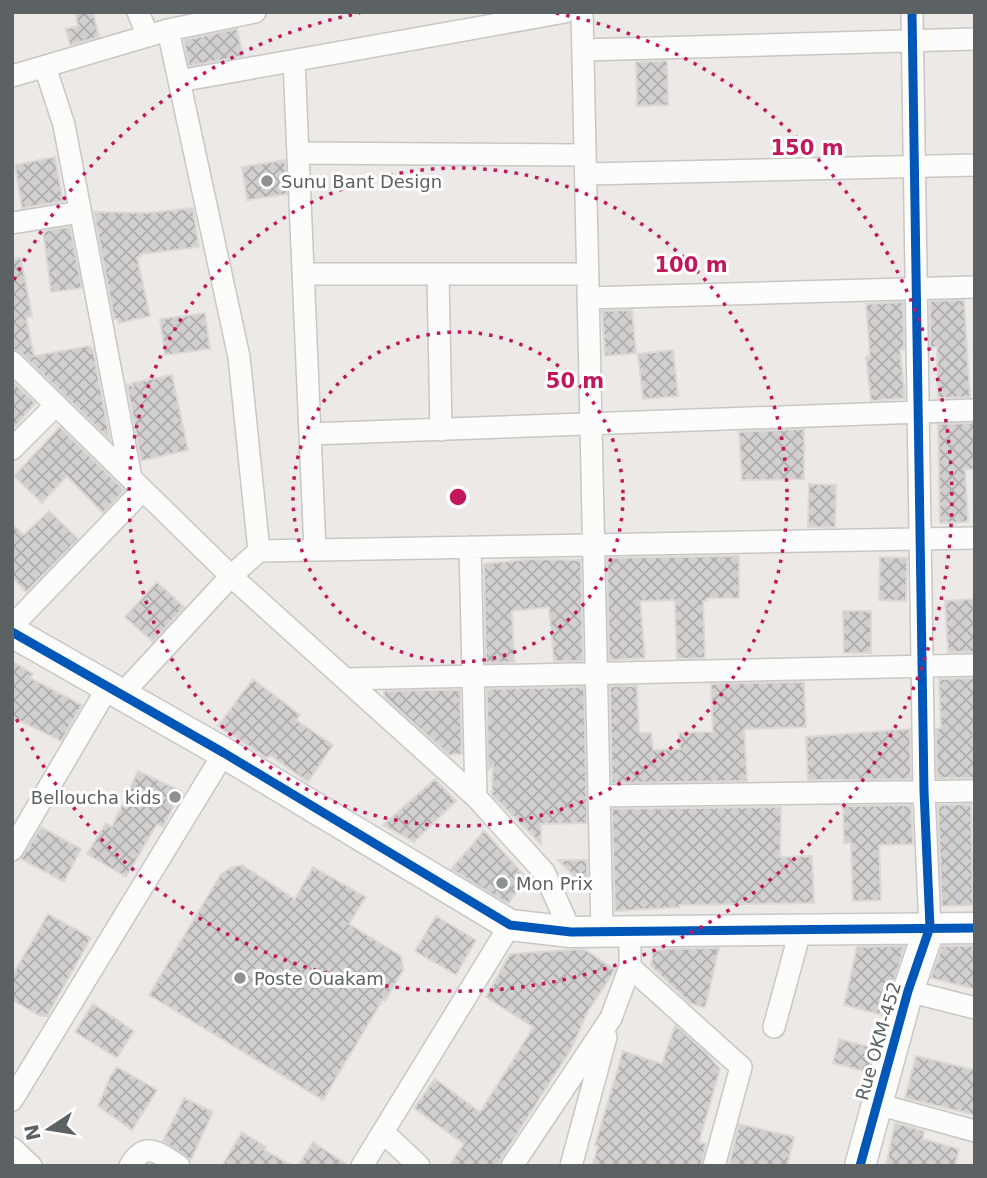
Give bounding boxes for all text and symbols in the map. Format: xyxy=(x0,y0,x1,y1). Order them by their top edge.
text: 150 m xyxy=(770,136,844,160)
place label: Sunu Bant Design xyxy=(281,171,442,192)
marker: Sunu Bant Design xyxy=(259,173,275,189)
text: 100 m xyxy=(654,253,728,277)
text: 50 m xyxy=(546,369,604,393)
centre of rings xyxy=(446,485,470,509)
place label: Belloucha kids xyxy=(31,787,161,808)
marker: Belloucha kids xyxy=(167,789,183,805)
place label: Mon Prix xyxy=(516,873,594,894)
marker: Mon Prix xyxy=(494,875,510,891)
place label: Poste Ouakam xyxy=(254,968,384,989)
marker: Poste Ouakam xyxy=(232,970,248,986)
street label: Rue OKM-452 xyxy=(851,979,905,1103)
north arrow xyxy=(14,1094,84,1164)
text: N xyxy=(20,1122,45,1143)

